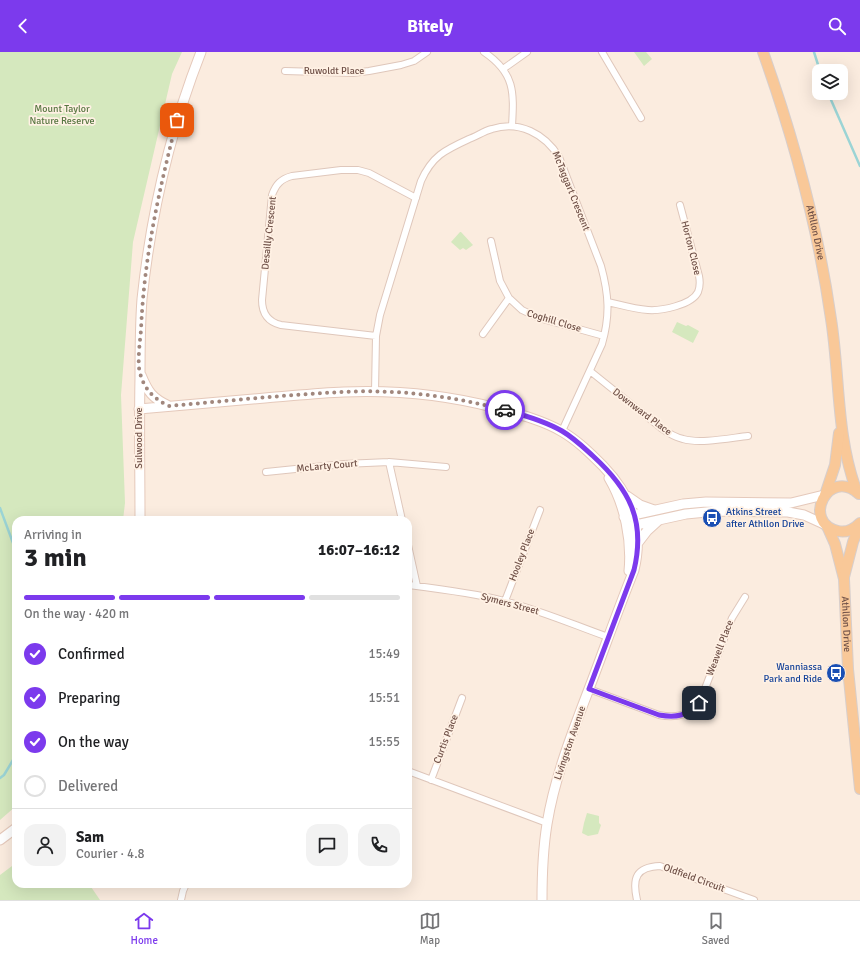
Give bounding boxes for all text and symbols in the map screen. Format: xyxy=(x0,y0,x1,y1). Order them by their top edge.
icon: back xyxy=(12,15,34,37)
text: Bitely xyxy=(407,15,453,37)
icon: search xyxy=(826,15,848,37)
map controls xyxy=(812,64,848,100)
button: layers xyxy=(812,64,848,100)
street label: Ruwoldt Place xyxy=(304,65,364,77)
park label: Mount Taylor Nature Reserve xyxy=(29,103,95,127)
pin xyxy=(160,103,194,137)
icon: bag xyxy=(166,109,188,131)
street label: McTaggart Crescent xyxy=(550,149,593,233)
street label: Desailly Crescent xyxy=(259,195,279,270)
street label: Athllon Drive xyxy=(803,204,827,261)
street label: Horton Close xyxy=(678,220,704,276)
street label: Coghill Close xyxy=(525,307,583,335)
street label: Downward Place xyxy=(610,386,674,438)
courier xyxy=(485,390,525,430)
icon: car xyxy=(494,399,516,421)
street label: Sulwood Drive xyxy=(133,407,145,469)
street label: McLarty Court xyxy=(296,457,359,475)
place label: Atkins Street after Athllon Drive xyxy=(726,506,804,530)
bus stop icon: Atkins Street after Athllon Drive xyxy=(701,507,723,529)
text: Arriving in xyxy=(24,527,82,543)
street label: Hooley Place xyxy=(507,527,537,583)
text: 16:07–16:12 xyxy=(318,541,400,559)
text: 3 min xyxy=(24,542,87,574)
street label: Symers Street xyxy=(480,591,541,618)
street label: Athllon Drive xyxy=(839,596,853,652)
text: On the way · 420 m xyxy=(24,606,129,622)
street label: Weavell Place xyxy=(704,618,736,678)
icon: check xyxy=(24,643,46,665)
text: Confirmed xyxy=(58,645,125,663)
text: 15:49 xyxy=(368,646,400,662)
place label: Wanniassa Park and Ride xyxy=(764,661,822,685)
bus stop icon: Wanniassa Park and Ride xyxy=(825,662,847,684)
pin xyxy=(682,686,716,720)
icon: check xyxy=(24,687,46,709)
text: Preparing xyxy=(58,689,121,707)
text: 15:51 xyxy=(368,690,400,706)
icon: home xyxy=(688,692,710,714)
street label: Livingston Avenue xyxy=(552,704,588,782)
street label: Curtis Place xyxy=(431,713,461,765)
icon: check xyxy=(24,731,46,753)
text: On the way xyxy=(58,733,129,751)
text: 15:55 xyxy=(368,734,400,750)
text: Delivered xyxy=(58,777,118,795)
button: person xyxy=(24,824,66,866)
button: chat xyxy=(306,824,348,866)
button: phone xyxy=(358,824,400,866)
text: Sam xyxy=(76,828,104,846)
text: Courier · 4.8 xyxy=(76,846,145,862)
street label: Oldfield Circuit xyxy=(662,861,727,895)
tab: Home xyxy=(130,910,158,947)
tab: Map xyxy=(419,910,441,947)
tab: Saved xyxy=(702,910,730,947)

